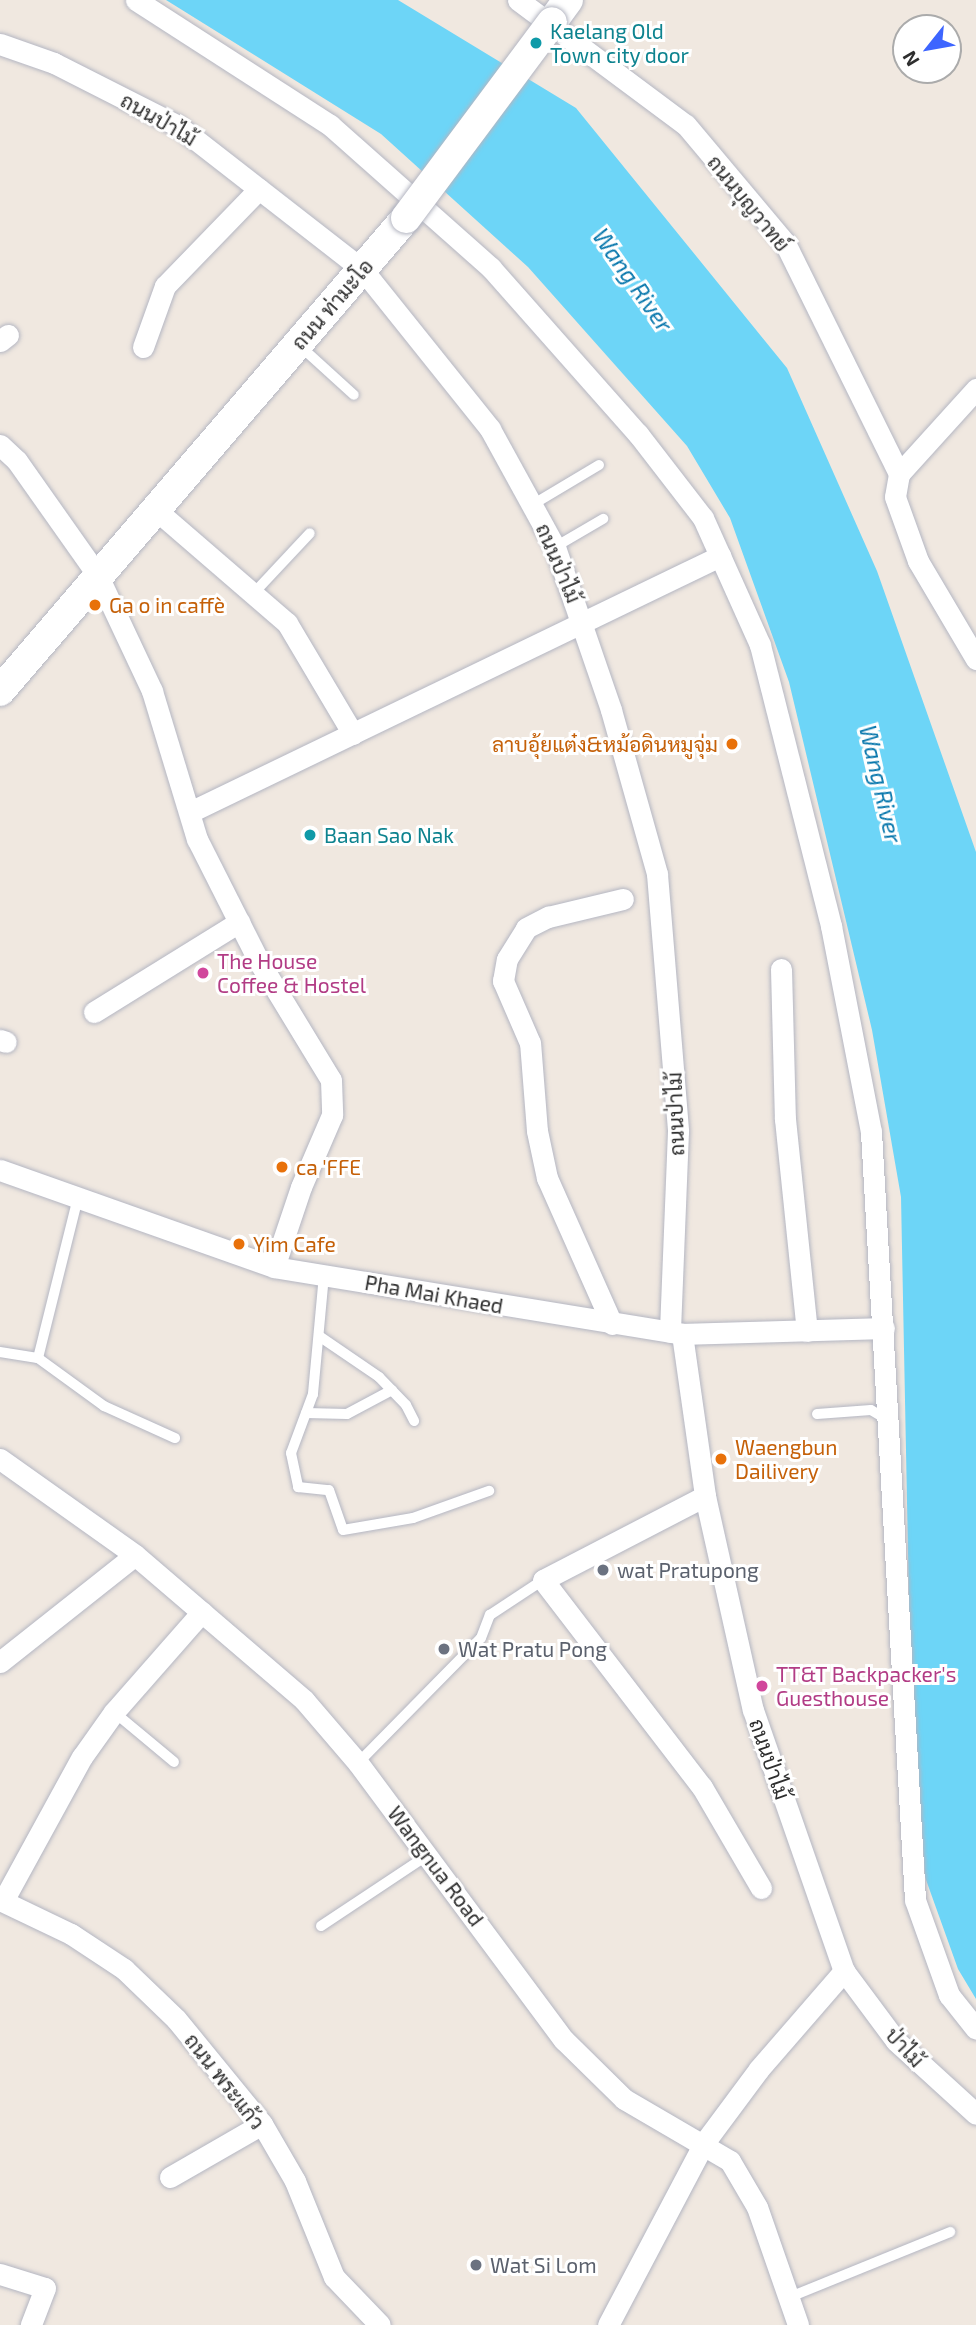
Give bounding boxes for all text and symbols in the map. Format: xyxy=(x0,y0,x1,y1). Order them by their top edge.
north arrow xyxy=(892,14,962,84)
place label: Kaelang Old Town city door xyxy=(550,18,689,68)
marker: Kaelang Old Town city door xyxy=(528,35,544,51)
text: N xyxy=(897,47,924,71)
street label: ถนนป่าไม้ xyxy=(116,87,202,151)
street label: ถนนบุญวาทย์ xyxy=(702,150,796,256)
water label: Wang River xyxy=(587,223,679,337)
street label: ถนน ท่ามะโอ xyxy=(286,253,378,355)
street label: ถนนป่าไม้ xyxy=(531,519,587,607)
place label: Ga o in caffè xyxy=(109,592,225,618)
marker: Ga o in caffè xyxy=(87,597,103,613)
water label: Wang River xyxy=(854,723,908,845)
place label: ลาบอุ้ยแต๋ง&หม้อดินหมูจุ่ม xyxy=(492,731,718,757)
marker: ลาบอุ้ยแต๋ง&หม้อดินหมูจุ่ม xyxy=(724,736,740,752)
place label: Baan Sao Nak xyxy=(324,822,454,848)
marker: Baan Sao Nak xyxy=(302,827,318,843)
place label: The House Coffee & Hostel xyxy=(217,948,366,998)
marker: The House Coffee & Hostel xyxy=(195,965,211,981)
street label: ถนนป่าไม้ xyxy=(661,1072,689,1156)
place label: ca 'FFE xyxy=(296,1154,361,1180)
marker: ca 'FFE xyxy=(274,1159,290,1175)
place label: Yim Cafe xyxy=(253,1231,336,1257)
marker: Yim Cafe xyxy=(231,1236,247,1252)
street label: Pha Mai Khaed xyxy=(363,1269,505,1319)
place label: Waengbun Dailivery xyxy=(735,1434,838,1484)
marker: Waengbun Dailivery xyxy=(713,1451,729,1467)
place label: wat Pratupong xyxy=(617,1557,759,1583)
marker: wat Pratupong xyxy=(595,1562,611,1578)
place label: Wat Pratu Pong xyxy=(458,1636,607,1662)
marker: Wat Pratu Pong xyxy=(436,1641,452,1657)
place label: TT&T Backpacker's Guesthouse xyxy=(776,1661,957,1711)
marker: TT&T Backpacker's Guesthouse xyxy=(754,1678,770,1694)
street label: ถนนป่าไม้ xyxy=(744,1715,796,1803)
street label: Wangnua Road xyxy=(383,1801,489,1931)
street label: ป่าไม้ xyxy=(880,2022,930,2072)
street label: ถนน พระแก้ว xyxy=(180,2028,270,2134)
place label: Wat Si Lom xyxy=(490,2252,597,2278)
marker: Wat Si Lom xyxy=(468,2257,484,2273)

